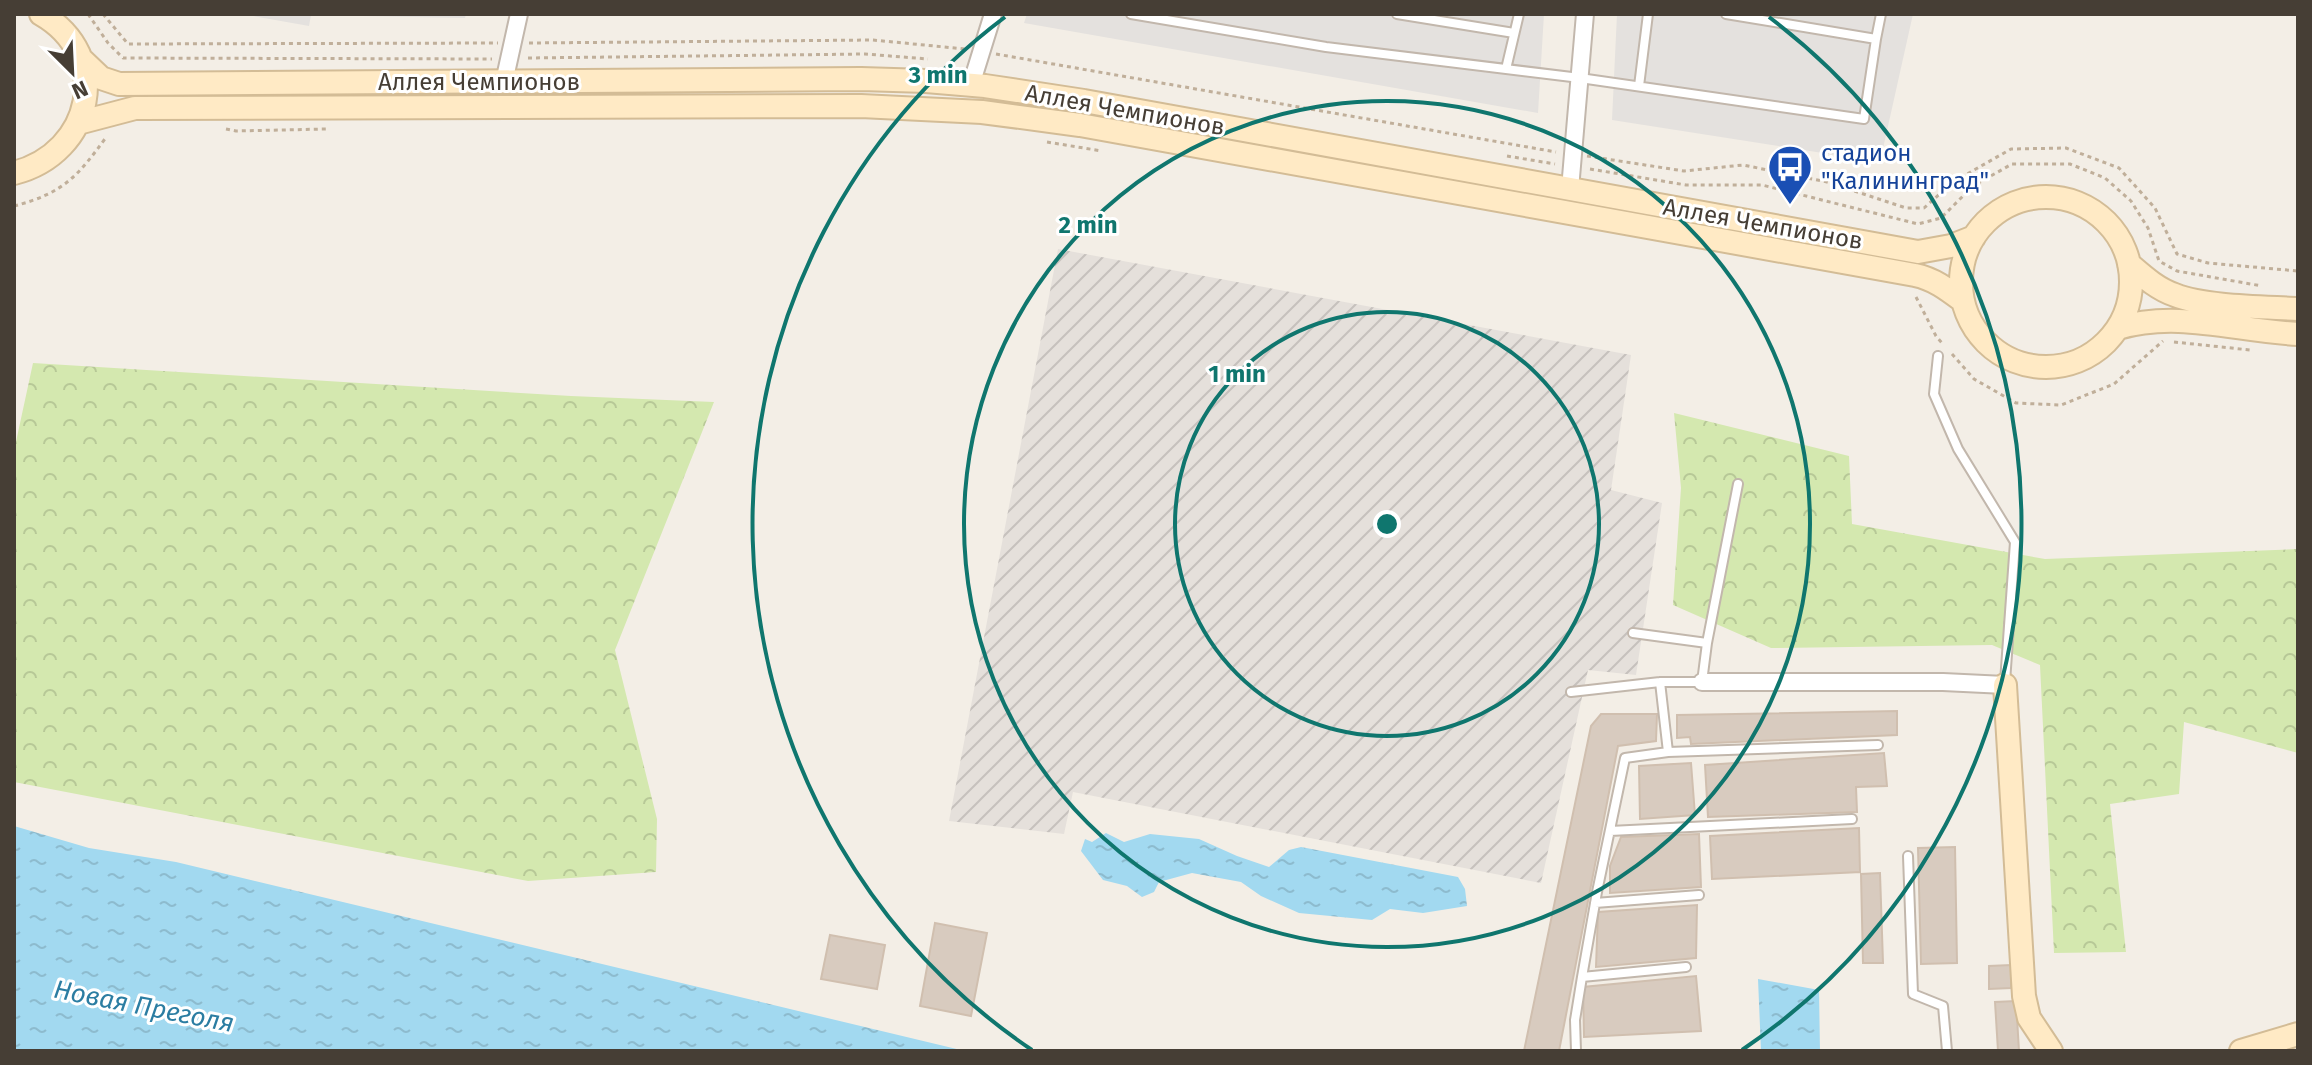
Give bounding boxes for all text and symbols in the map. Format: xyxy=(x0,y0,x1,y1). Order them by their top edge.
north arrow xyxy=(32,32,112,112)
text: 3 min xyxy=(907,61,968,89)
street label: Аллея Чемпионов xyxy=(378,68,580,96)
text: N xyxy=(68,75,92,105)
street label: Аллея Чемпионов xyxy=(1023,79,1227,141)
place label: стадион "Калининград" xyxy=(1821,139,1989,195)
bus stop icon: стадион "Калининград" xyxy=(1766,143,1814,206)
street label: Аллея Чемпионов xyxy=(1661,193,1865,255)
text: 2 min xyxy=(1059,211,1118,239)
text: 1 min xyxy=(1208,360,1266,388)
centre of rings xyxy=(1373,510,1401,538)
water label: Новая Преголя xyxy=(51,974,237,1039)

